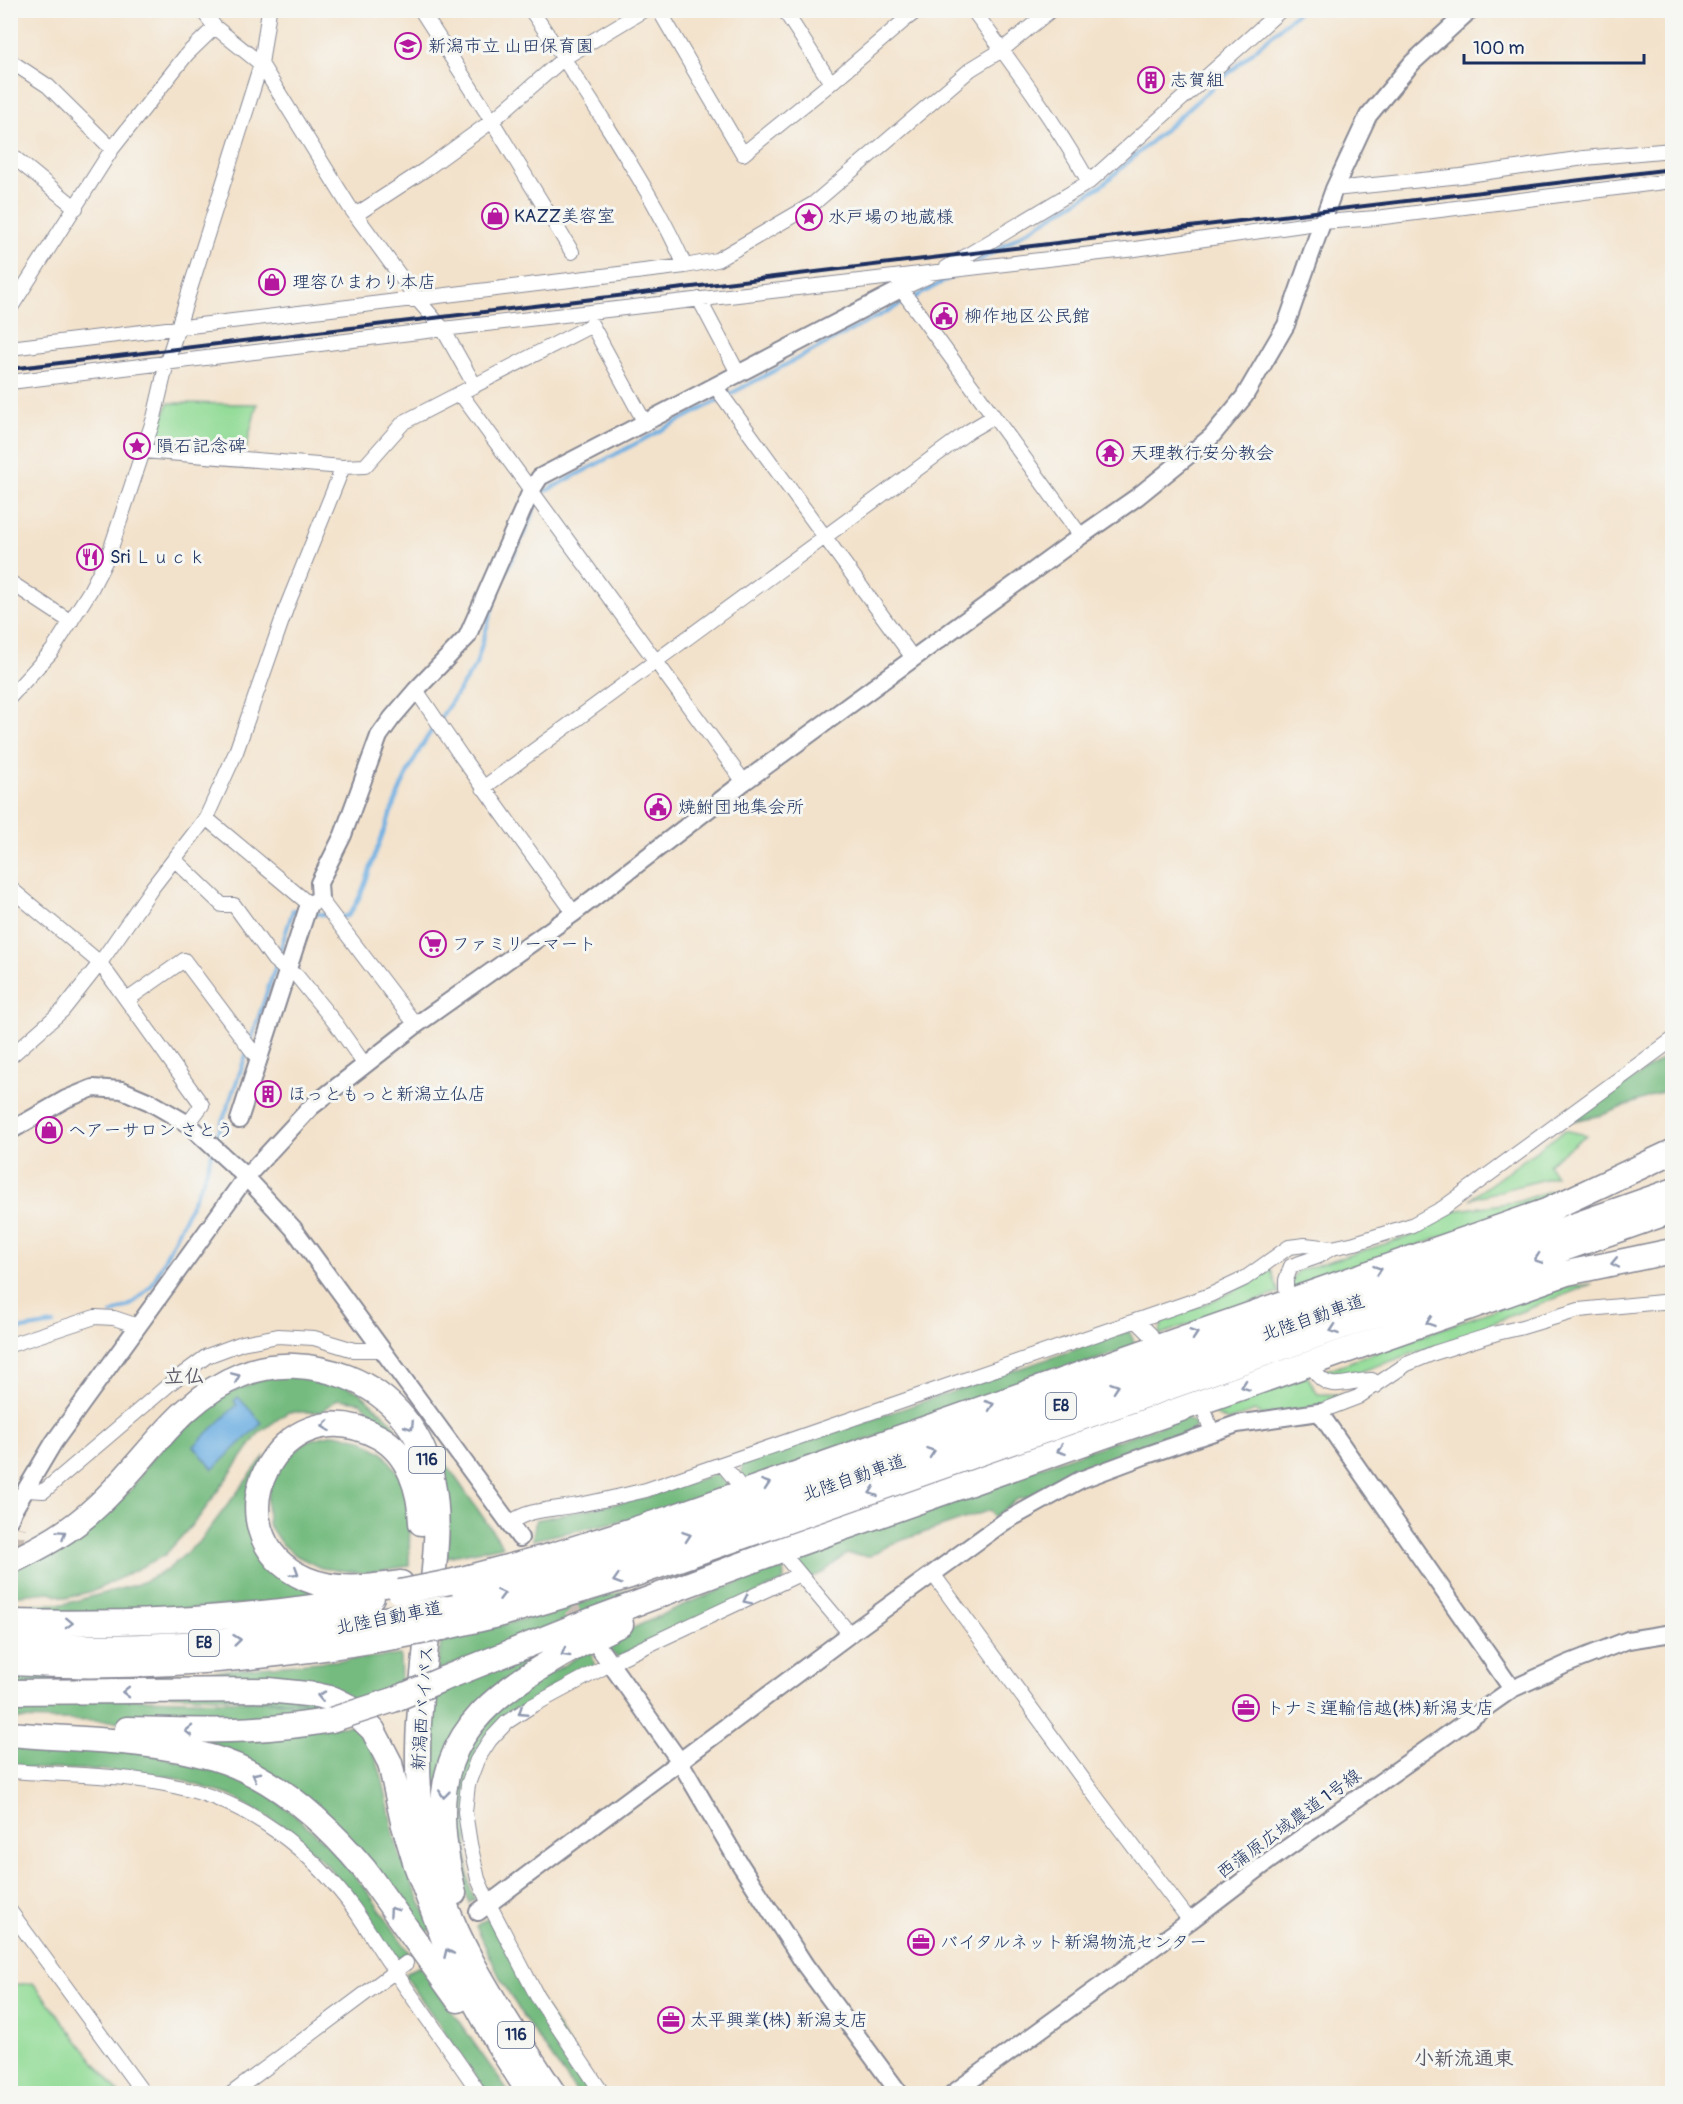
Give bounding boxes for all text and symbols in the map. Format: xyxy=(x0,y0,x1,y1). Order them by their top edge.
scale bar xyxy=(1464,27,1644,65)
school or university icon: 新潟市立 山田保育園 xyxy=(393,31,423,61)
place label: 新潟市立 山田保育園 xyxy=(428,35,594,58)
text: 100 m xyxy=(1473,37,1525,60)
building icon: 志賀組 xyxy=(1136,65,1166,95)
place label: 志賀組 xyxy=(1170,69,1224,92)
shop icon: KAZZ美容室 xyxy=(480,201,510,231)
place icon: 水戸場の地蔵様 xyxy=(794,202,824,232)
place label: KAZZ美容室 xyxy=(514,205,615,228)
place label: 水戸場の地蔵様 xyxy=(828,206,954,229)
shop icon: 理容ひまわり本店 xyxy=(257,267,287,297)
place label: 理容ひまわり本店 xyxy=(292,271,436,294)
public building icon: 柳作地区公民館 xyxy=(929,301,959,331)
place label: 柳作地区公民館 xyxy=(964,305,1090,328)
place icon: 隕石記念碑 xyxy=(122,431,152,461)
place label: 隕石記念碑 xyxy=(156,435,246,458)
temple icon: 天理教行安分教会 xyxy=(1095,438,1125,468)
place label: 天理教行安分教会 xyxy=(1130,442,1274,465)
restaurant icon: Sri Ｌｕｃｋ xyxy=(75,542,105,572)
place label: Sri Ｌｕｃｋ xyxy=(110,546,206,569)
public building icon: 焼鮒団地集会所 xyxy=(643,792,673,822)
place label: 焼鮒団地集会所 xyxy=(678,796,804,819)
supermarket icon: ファミリーマート xyxy=(418,929,448,959)
place label: ファミリーマート xyxy=(452,933,596,956)
building icon: ほっともっと新潟立仏店 xyxy=(253,1079,283,1109)
place label: ほっともっと新潟立仏店 xyxy=(288,1083,486,1106)
shop icon: ヘアーサロン さとう xyxy=(34,1115,64,1145)
place label: ヘアーサロン さとう xyxy=(68,1119,234,1142)
one-way arrow xyxy=(1533,1251,1544,1264)
one-way arrow xyxy=(1611,1256,1621,1269)
one-way arrow xyxy=(1372,1264,1383,1277)
street label: 北陸自動車道 xyxy=(1258,1290,1368,1346)
one-way arrow xyxy=(1425,1314,1435,1327)
one-way arrow xyxy=(1329,1323,1340,1336)
one-way arrow xyxy=(1188,1328,1199,1341)
district label: 立仏 xyxy=(164,1364,204,1389)
one-way arrow xyxy=(230,1372,241,1384)
one-way arrow xyxy=(1241,1378,1251,1391)
one-way arrow xyxy=(1109,1382,1120,1395)
road number: E8 xyxy=(1046,1393,1076,1419)
one-way arrow xyxy=(984,1400,995,1413)
one-way arrow xyxy=(322,1420,331,1432)
one-way arrow xyxy=(402,1420,414,1430)
one-way arrow xyxy=(1057,1443,1067,1456)
one-way arrow xyxy=(925,1446,936,1459)
road number: 116 xyxy=(409,1447,445,1473)
street label: 北陸自動車道 xyxy=(799,1450,909,1506)
one-way arrow xyxy=(760,1478,771,1491)
one-way arrow xyxy=(868,1485,879,1498)
one-way arrow xyxy=(55,1530,66,1541)
one-way arrow xyxy=(681,1531,692,1544)
one-way arrow xyxy=(288,1564,299,1575)
one-way arrow xyxy=(612,1573,623,1585)
one-way arrow xyxy=(495,1589,506,1601)
one-way arrow xyxy=(743,1592,754,1604)
street label: 北陸自動車道 xyxy=(334,1596,444,1640)
one-way arrow xyxy=(64,1617,73,1630)
road number: E8 xyxy=(189,1630,219,1656)
one-way arrow xyxy=(232,1634,241,1647)
street label: 新潟西バイパス xyxy=(407,1645,439,1771)
one-way arrow xyxy=(561,1645,571,1657)
one-way arrow xyxy=(122,1685,131,1698)
one-way arrow xyxy=(316,1690,326,1703)
office icon: トナミ運輸信越(株)新潟支店 xyxy=(1231,1693,1261,1723)
place label: トナミ運輸信越(株)新潟支店 xyxy=(1266,1697,1494,1720)
one-way arrow xyxy=(518,1705,529,1716)
one-way arrow xyxy=(184,1725,193,1737)
street label: 西蒲原広域農道 1号線 xyxy=(1212,1764,1366,1884)
one-way arrow xyxy=(251,1772,262,1784)
one-way arrow xyxy=(438,1789,451,1799)
one-way arrow xyxy=(389,1907,400,1918)
office icon: バイタルネット新潟物流センター xyxy=(906,1927,936,1957)
place label: バイタルネット新潟物流センター xyxy=(940,1931,1207,1954)
one-way arrow xyxy=(443,1948,455,1959)
office icon: 太平興業(株) 新潟支店 xyxy=(656,2005,686,2035)
place label: 太平興業(株) 新潟支店 xyxy=(690,2009,868,2032)
road number: 116 xyxy=(498,2022,534,2048)
district label: 小新流通東 xyxy=(1414,2046,1514,2071)

